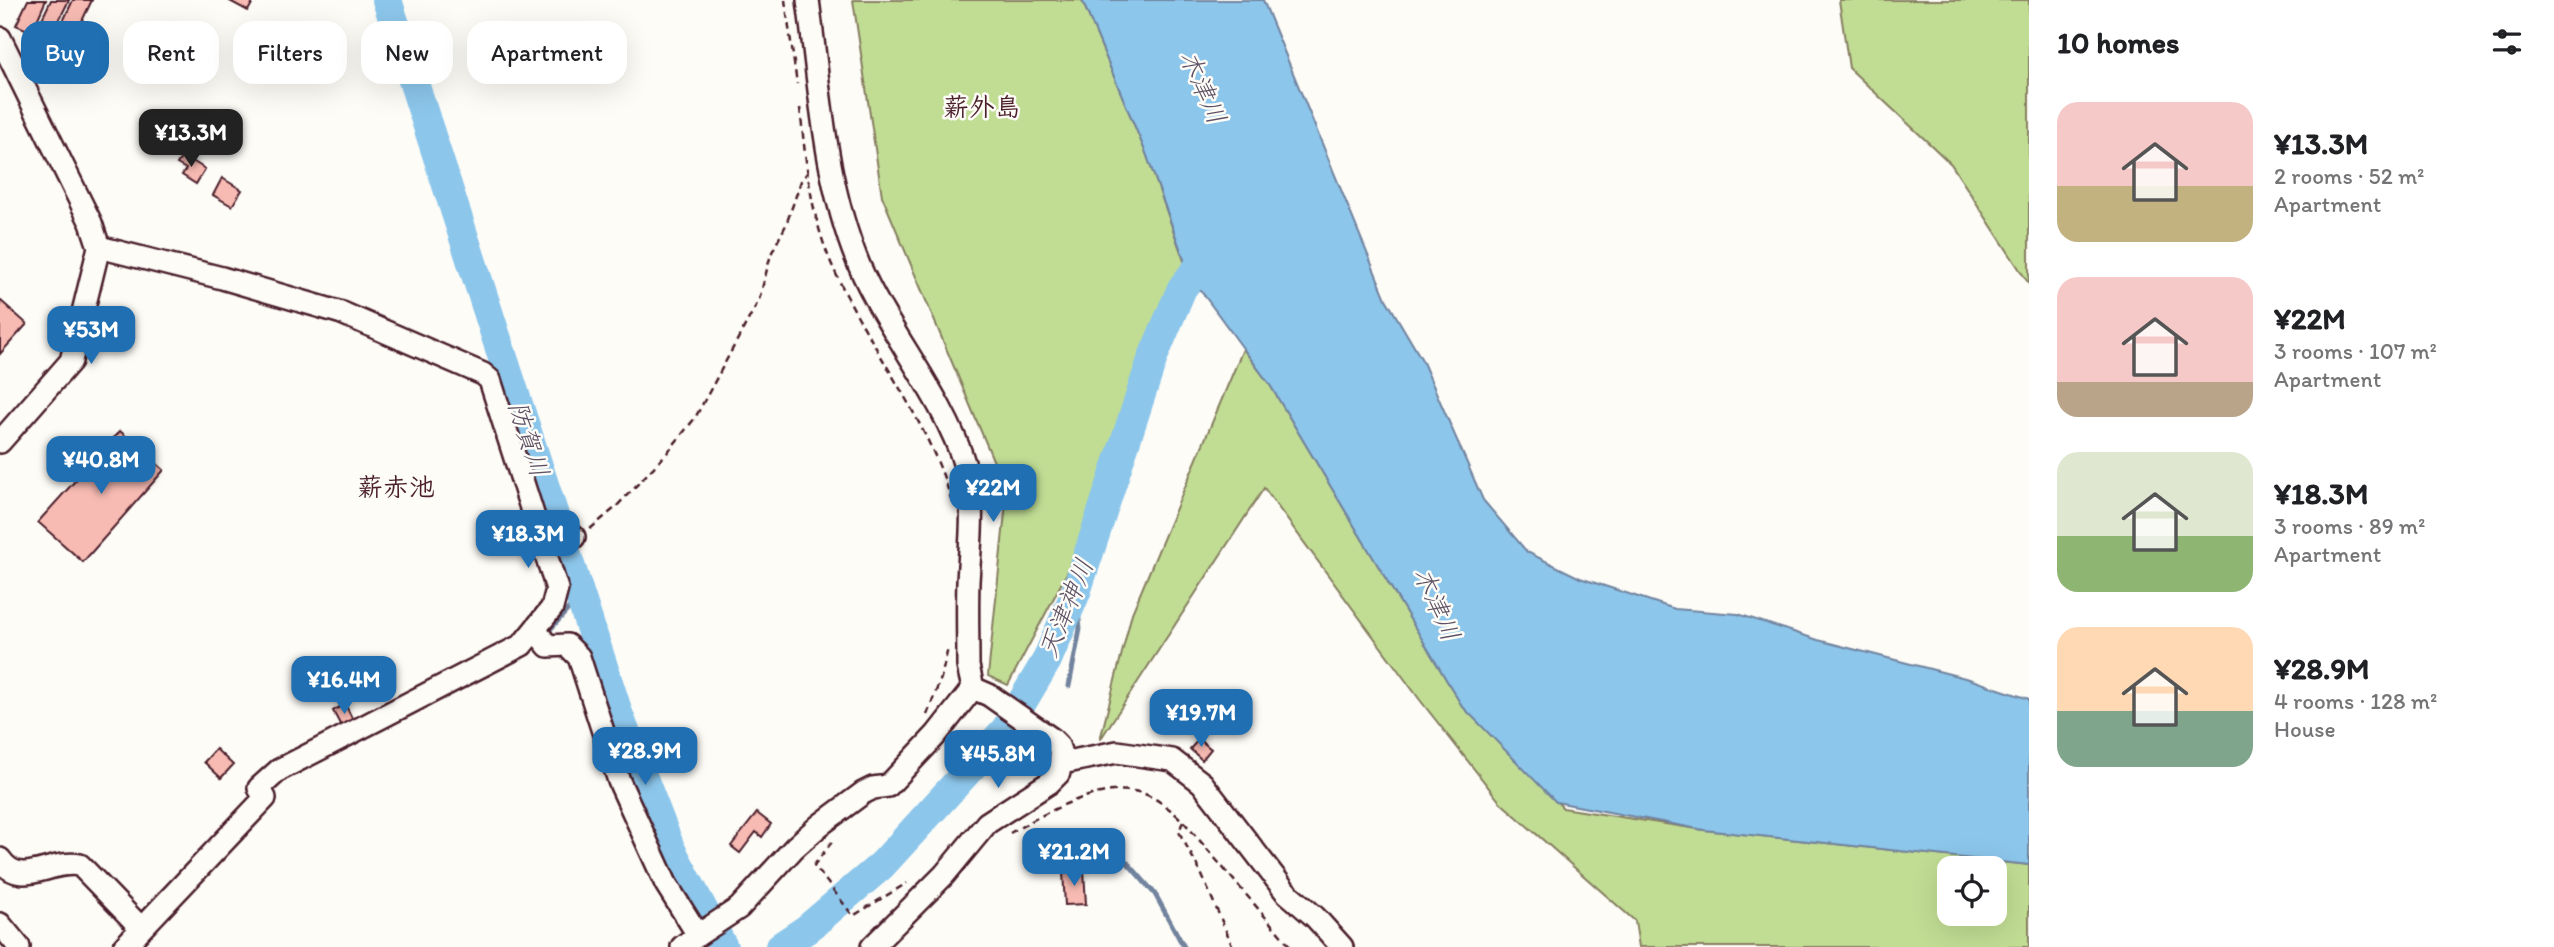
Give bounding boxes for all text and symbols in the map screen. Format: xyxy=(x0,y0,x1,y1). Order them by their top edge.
chip: Buy xyxy=(21,21,109,84)
chip: Rent xyxy=(123,21,219,84)
chip: Filters xyxy=(233,21,347,84)
chip: New xyxy=(361,21,453,84)
chip: Apartment xyxy=(467,21,627,84)
icon: filters xyxy=(2488,23,2526,61)
text: 10 homes xyxy=(2057,24,2180,61)
water label: 木津川 xyxy=(1173,45,1233,129)
district label: 薪外島 xyxy=(943,91,1021,123)
pin: ¥13.3M xyxy=(134,110,248,169)
text: ¥13.3M xyxy=(155,118,227,146)
text: ¥13.3M xyxy=(2274,125,2368,162)
icon: home xyxy=(2113,130,2197,214)
text: 2 rooms · 52 m² xyxy=(2274,162,2424,190)
text: Apartment xyxy=(2274,190,2381,218)
text: ¥22M xyxy=(2274,300,2346,337)
icon: home xyxy=(2113,305,2197,389)
pin: ¥53M xyxy=(50,306,132,366)
text: ¥53M xyxy=(63,315,119,343)
text: 3 rooms · 107 m² xyxy=(2274,337,2437,365)
text: Apartment xyxy=(2274,365,2381,393)
water label: 防賀川 xyxy=(502,397,556,481)
pin: ¥40.8M xyxy=(44,436,158,496)
text: ¥40.8M xyxy=(62,445,140,473)
pin: ¥22M xyxy=(952,464,1034,524)
district label: 薪赤池 xyxy=(357,471,435,503)
text: ¥22M xyxy=(965,473,1021,501)
text: ¥18.3M xyxy=(2274,475,2368,512)
icon: home xyxy=(2113,480,2197,564)
pin: ¥18.3M xyxy=(471,510,585,570)
text: 3 rooms · 89 m² xyxy=(2274,512,2425,540)
text: ¥18.3M xyxy=(492,519,564,547)
text: Apartment xyxy=(2274,540,2381,568)
water label: 天津神川 xyxy=(1032,554,1100,662)
water label: 木津川 xyxy=(1407,562,1467,646)
text: ¥28.9M xyxy=(2274,650,2370,687)
icon: home xyxy=(2113,655,2197,739)
pin: ¥16.4M xyxy=(287,656,401,716)
text: ¥16.4M xyxy=(307,665,381,693)
text: 4 rooms · 128 m² xyxy=(2274,687,2437,715)
pin: ¥19.7M xyxy=(1144,690,1258,749)
text: ¥19.7M xyxy=(1166,698,1236,726)
text: House xyxy=(2274,715,2336,743)
pin: ¥28.9M xyxy=(588,728,702,787)
pin: ¥45.8M xyxy=(941,730,1055,790)
text: ¥28.9M xyxy=(608,736,682,764)
text: ¥45.8M xyxy=(960,739,1036,767)
pin: ¥21.2M xyxy=(1017,828,1131,888)
text: ¥21.2M xyxy=(1038,837,1110,865)
map controls xyxy=(1937,856,2007,926)
button: locate xyxy=(1937,856,2007,926)

